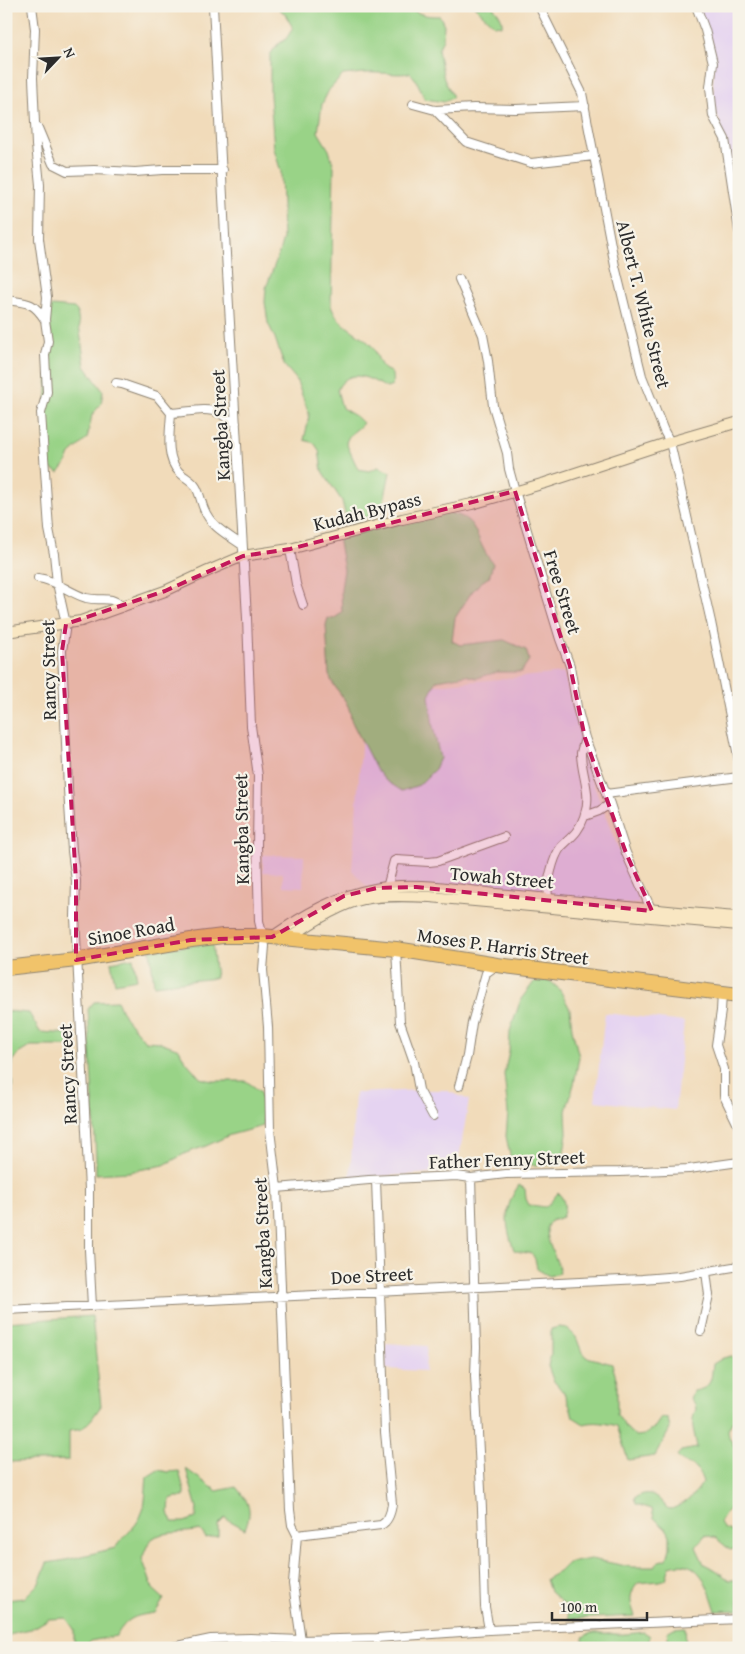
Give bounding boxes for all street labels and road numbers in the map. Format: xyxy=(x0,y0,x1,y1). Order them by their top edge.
street label: Albert T. White Street xyxy=(610,217,679,391)
street label: Kangba Street xyxy=(203,368,237,481)
street label: Kudah Bypass xyxy=(310,484,424,538)
street label: Free Street xyxy=(537,546,589,638)
street label: Rancy Street xyxy=(33,619,63,721)
street label: Kangba Street xyxy=(226,773,256,885)
street label: Towah Street xyxy=(449,859,556,896)
street label: Sinoe Road xyxy=(85,909,178,952)
street label: Moses P. Harris Street xyxy=(415,920,591,972)
street label: Rancy Street xyxy=(50,1023,84,1125)
street label: Father Fenny Street xyxy=(428,1142,586,1176)
street label: Kangba Street xyxy=(245,1176,279,1289)
street label: Doe Street xyxy=(330,1259,414,1291)

